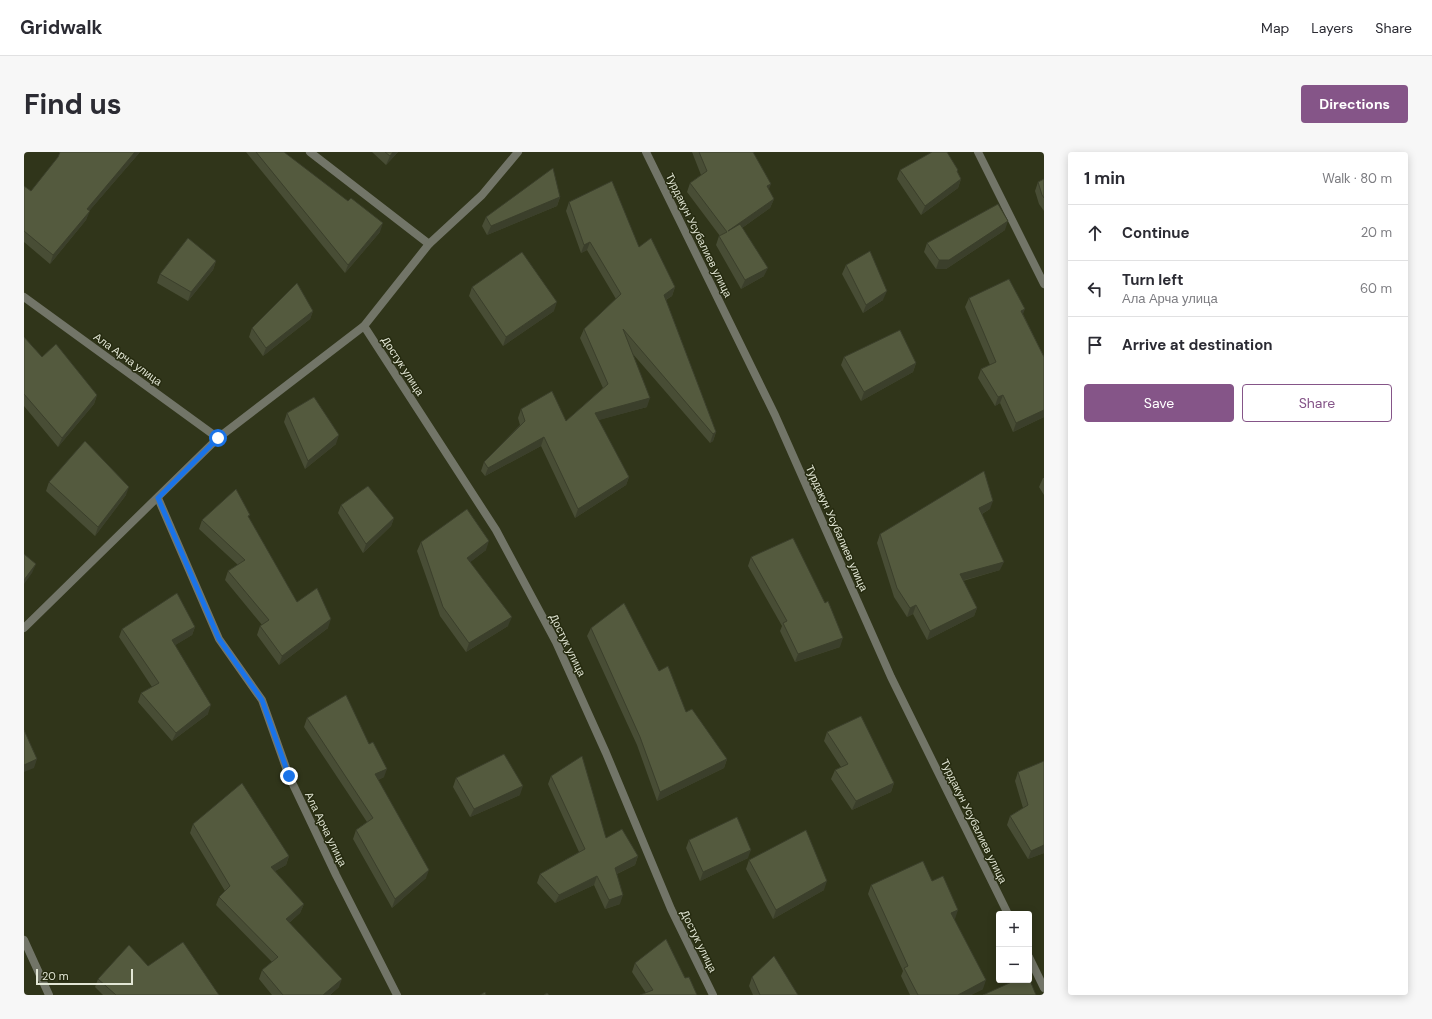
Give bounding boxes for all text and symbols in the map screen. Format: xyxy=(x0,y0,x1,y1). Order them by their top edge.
text: Gridwalk xyxy=(20,15,102,40)
text: Map xyxy=(1261,19,1289,37)
text: Layers xyxy=(1311,19,1353,37)
text: Share xyxy=(1375,19,1412,37)
button: Directions xyxy=(1301,85,1408,123)
text: Find us xyxy=(24,86,122,123)
text: 1 min xyxy=(1084,167,1125,189)
text: Walk · 80 m xyxy=(1322,170,1392,187)
street label: Турдакун Усубалиев улица xyxy=(663,171,736,300)
icon: ahead xyxy=(1084,222,1106,244)
text: Continue xyxy=(1122,223,1190,243)
text: 20 m xyxy=(1361,224,1392,241)
text: Turn left xyxy=(1122,270,1183,290)
icon: left xyxy=(1084,278,1106,300)
text: 60 m xyxy=(1360,280,1392,297)
text: Ала Арча улица xyxy=(1122,290,1218,307)
street label: Ала Арча улица xyxy=(91,330,166,389)
street label: Достук улица xyxy=(379,334,428,399)
icon: arrive xyxy=(1084,334,1106,356)
text: Arrive at destination xyxy=(1122,335,1273,355)
button: Save xyxy=(1084,384,1234,422)
button: Share xyxy=(1242,384,1392,422)
route start xyxy=(209,429,227,447)
street label: Турдакун Усубалиев улица xyxy=(803,463,872,594)
street label: Достук улица xyxy=(547,611,590,679)
street label: Турдакун Усубалиев улица xyxy=(938,757,1011,886)
route end xyxy=(280,767,298,785)
street label: Ала Арча улица xyxy=(302,790,350,869)
street label: Достук улица xyxy=(678,907,721,975)
map controls xyxy=(996,911,1032,983)
button: + xyxy=(996,911,1032,947)
button: − xyxy=(996,947,1032,983)
scale bar xyxy=(36,967,133,986)
text: 20 m xyxy=(42,969,68,983)

